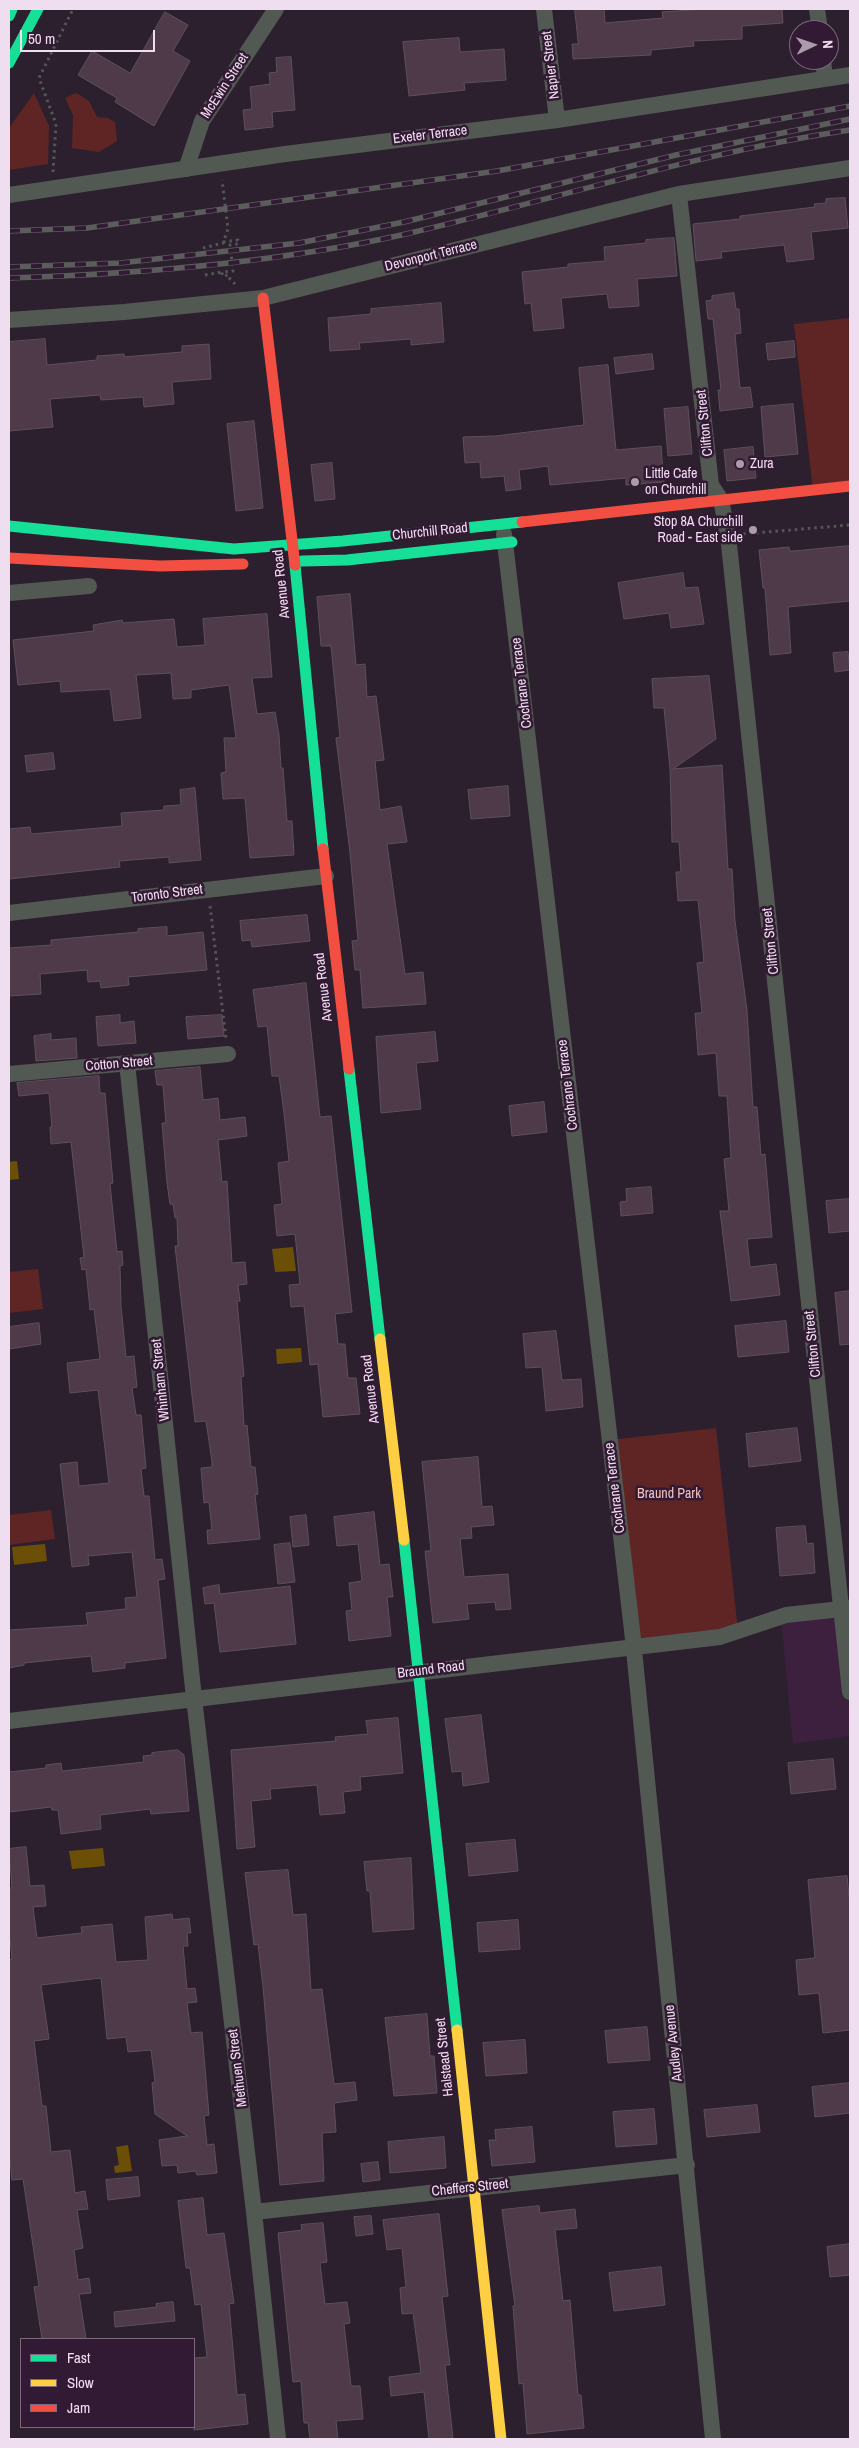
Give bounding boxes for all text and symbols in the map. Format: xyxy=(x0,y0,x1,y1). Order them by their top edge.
scale bar xyxy=(22,20,158,52)
north arrow xyxy=(789,20,839,70)
text: 50 m xyxy=(28,28,55,49)
street label: Napier Street xyxy=(539,30,563,100)
text: N xyxy=(819,40,837,49)
street label: McEwin Street xyxy=(198,50,252,122)
street label: Exeter Terrace xyxy=(392,122,468,148)
street label: Devonport Terrace xyxy=(383,236,479,276)
street label: Clifton Street xyxy=(693,389,717,457)
place label: Zura xyxy=(750,456,774,472)
marker: Zura xyxy=(734,458,746,470)
place label: Little Cafe on Churchill xyxy=(645,466,706,498)
marker: Little Cafe on Churchill xyxy=(629,476,641,488)
place label: Stop 8A Churchill Road - East side xyxy=(654,514,743,546)
street label: Churchill Road xyxy=(391,520,469,544)
marker: Stop 8A Churchill Road - East side xyxy=(747,524,759,536)
street label: Avenue Road xyxy=(270,549,294,619)
street label: Cochrane Terrace xyxy=(508,637,536,729)
street label: Toronto Street xyxy=(130,881,204,907)
street label: Clifton Street xyxy=(759,907,783,975)
street label: Avenue Road xyxy=(311,952,337,1022)
street label: Cochrane Terrace xyxy=(554,1039,582,1131)
street label: Cotton Street xyxy=(85,1053,153,1075)
street label: Clifton Street xyxy=(801,1310,825,1378)
street label: Whinham Street xyxy=(148,1338,174,1422)
street label: Avenue Road xyxy=(358,1354,384,1424)
street label: Cochrane Terrace xyxy=(601,1442,629,1534)
park label: Braund Park xyxy=(637,1486,701,1502)
street label: Braund Road xyxy=(396,1658,466,1682)
street label: Audley Avenue xyxy=(662,2004,686,2082)
street label: Halstead Street xyxy=(433,2017,457,2097)
street label: Methuen Street xyxy=(225,2028,251,2108)
street label: Cheffers Street xyxy=(431,2176,509,2200)
legend xyxy=(20,2338,195,2428)
text: Fast xyxy=(67,2347,90,2368)
text: Slow xyxy=(67,2372,94,2393)
text: Jam xyxy=(67,2397,90,2418)

